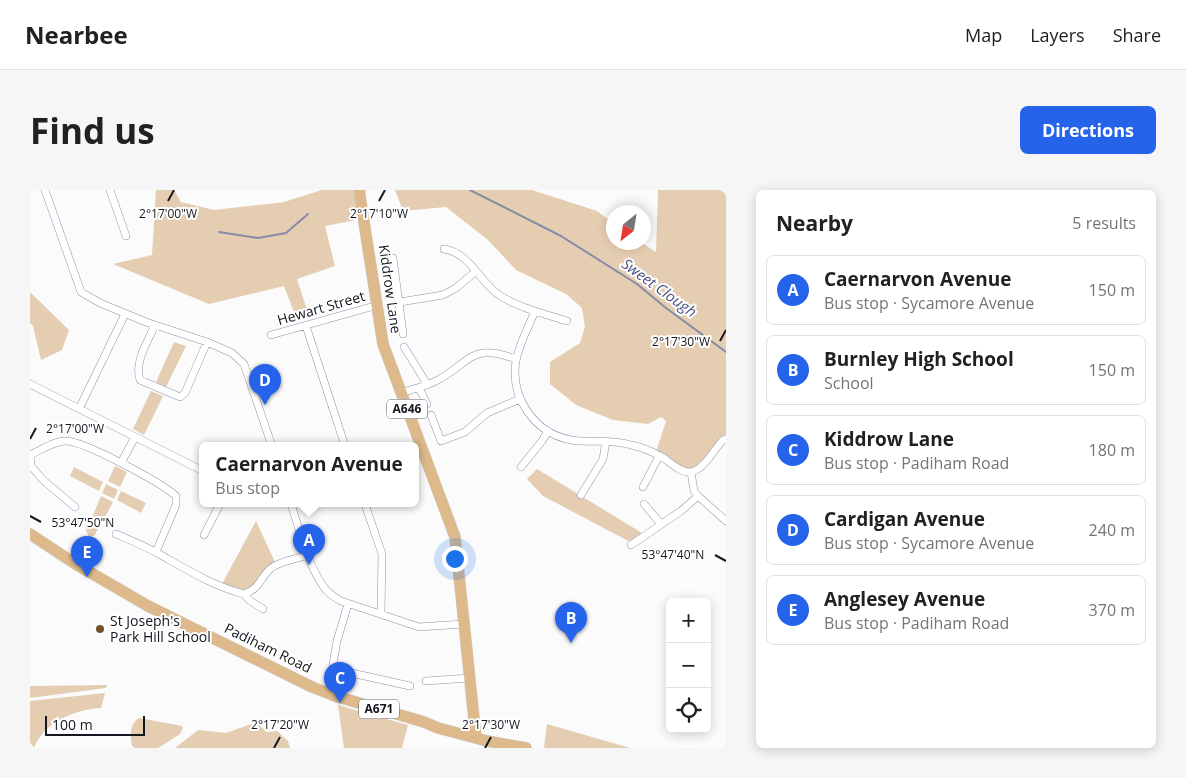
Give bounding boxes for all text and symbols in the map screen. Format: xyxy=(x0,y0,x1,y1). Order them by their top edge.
text: Nearbee xyxy=(25,18,128,51)
text: Map xyxy=(965,23,1002,47)
text: Layers xyxy=(1030,23,1085,47)
text: Share xyxy=(1113,23,1161,47)
button: Directions xyxy=(1020,106,1156,154)
text: Find us xyxy=(30,107,155,154)
text: 2°17'00"W xyxy=(139,205,197,222)
text: 2°17'10"W xyxy=(350,205,408,222)
north arrow xyxy=(606,205,651,250)
text: Nearby xyxy=(776,209,853,237)
text: 5 results xyxy=(1072,212,1136,234)
street label: Kiddrow Lane xyxy=(375,243,406,335)
water label: Sweet Clough xyxy=(618,253,701,321)
text: Caernarvon Avenue xyxy=(824,266,1011,292)
text: A xyxy=(787,279,799,301)
text: 150 m xyxy=(1089,279,1135,301)
street label: Hewart Street xyxy=(275,286,367,329)
text: Bus stop · Sycamore Avenue xyxy=(824,292,1034,314)
text: 2°17'30"W xyxy=(652,333,710,350)
text: Burnley High School xyxy=(824,346,1014,372)
text: B xyxy=(788,359,798,381)
text: 150 m xyxy=(1089,359,1135,381)
pin: D xyxy=(249,364,281,405)
text: School xyxy=(824,372,874,394)
road number: A646 xyxy=(387,400,427,418)
text: 2°17'00"W xyxy=(46,420,104,437)
text: Kiddrow Lane xyxy=(824,426,954,452)
text: C xyxy=(788,439,798,461)
text: 180 m xyxy=(1089,439,1135,461)
popup xyxy=(199,442,419,507)
text: Caernarvon Avenue xyxy=(215,451,403,477)
text: Bus stop · Padiham Road xyxy=(824,452,1009,474)
text: Bus stop xyxy=(215,477,280,499)
text: Cardigan Avenue xyxy=(824,506,985,532)
text: 53°47'50"N xyxy=(52,514,114,531)
text: D xyxy=(787,519,799,541)
text: 240 m xyxy=(1089,519,1135,541)
pin: A xyxy=(293,524,325,565)
text: Bus stop · Sycamore Avenue xyxy=(824,532,1034,554)
pin: E xyxy=(71,536,103,577)
your location xyxy=(442,546,468,572)
text: 53°47'40"N xyxy=(642,546,704,563)
text: Anglesey Avenue xyxy=(824,586,985,612)
map controls xyxy=(666,598,711,733)
button: + xyxy=(666,598,711,643)
text: E xyxy=(789,599,797,621)
text: 370 m xyxy=(1089,599,1135,621)
pin: B xyxy=(555,602,587,643)
place label: St Joseph's Park Hill School xyxy=(110,611,211,646)
text: Bus stop · Padiham Road xyxy=(824,612,1009,634)
street label: Padiham Road xyxy=(222,618,315,677)
marker: St Joseph's Park Hill School xyxy=(94,623,106,635)
button: − xyxy=(666,643,711,688)
pin: C xyxy=(324,662,356,703)
button: locate xyxy=(666,688,711,733)
road number: A671 xyxy=(359,699,399,718)
scale bar xyxy=(45,713,145,736)
text: 100 m xyxy=(52,715,93,734)
text: 2°17'20"W xyxy=(251,716,309,733)
text: 2°17'30"W xyxy=(462,716,520,733)

